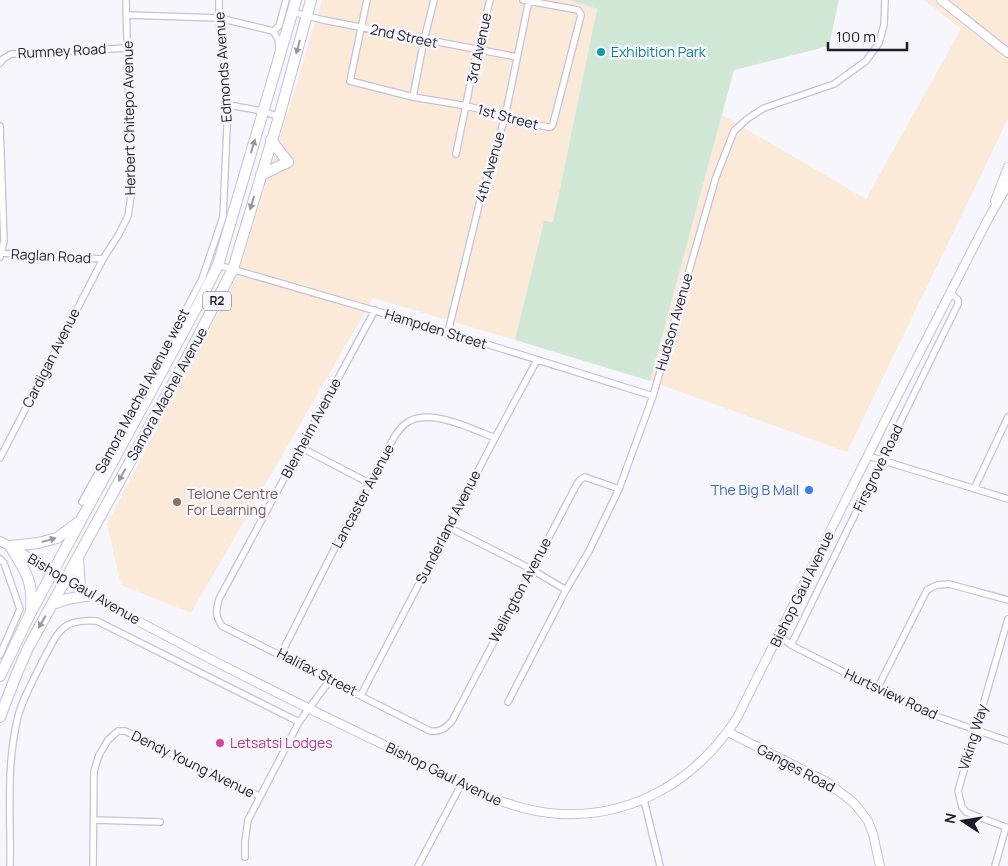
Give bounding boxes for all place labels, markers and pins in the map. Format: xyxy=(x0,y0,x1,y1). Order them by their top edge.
place label: Exhibition Park xyxy=(611,42,707,61)
marker: Exhibition Park xyxy=(595,46,607,58)
place label: The Big B Mall xyxy=(711,480,799,499)
place label: Telone Centre For Learning xyxy=(187,484,278,519)
marker: The Big B Mall xyxy=(803,484,815,496)
marker: Telone Centre For Learning xyxy=(171,496,183,508)
place label: Letsatsi Lodges xyxy=(230,733,333,752)
marker: Letsatsi Lodges xyxy=(214,737,226,749)

